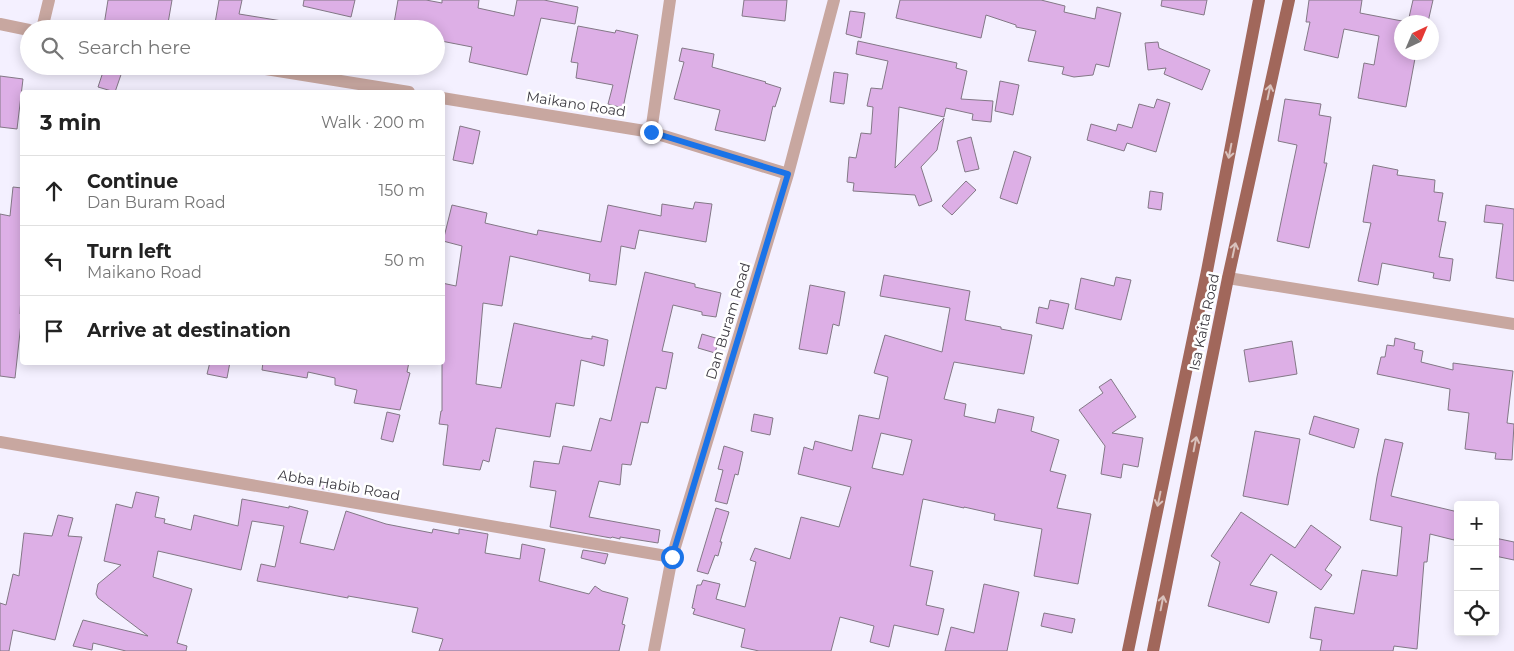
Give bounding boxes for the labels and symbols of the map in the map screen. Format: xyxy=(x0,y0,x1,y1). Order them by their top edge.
north arrow xyxy=(1394,15,1439,60)
one-way arrow xyxy=(1265,84,1274,100)
street label: Maikano Road xyxy=(525,87,627,121)
route end xyxy=(640,121,663,144)
one-way arrow xyxy=(1224,143,1234,159)
one-way arrow xyxy=(1230,243,1239,259)
street label: Dan Buram Road xyxy=(702,260,754,382)
street label: Isa Kaita Road xyxy=(1185,272,1223,372)
one-way arrow xyxy=(1190,436,1200,452)
street label: Abba Habib Road xyxy=(277,465,401,505)
one-way arrow xyxy=(1154,491,1164,507)
route start xyxy=(661,546,684,569)
one-way arrow xyxy=(1158,596,1168,612)

